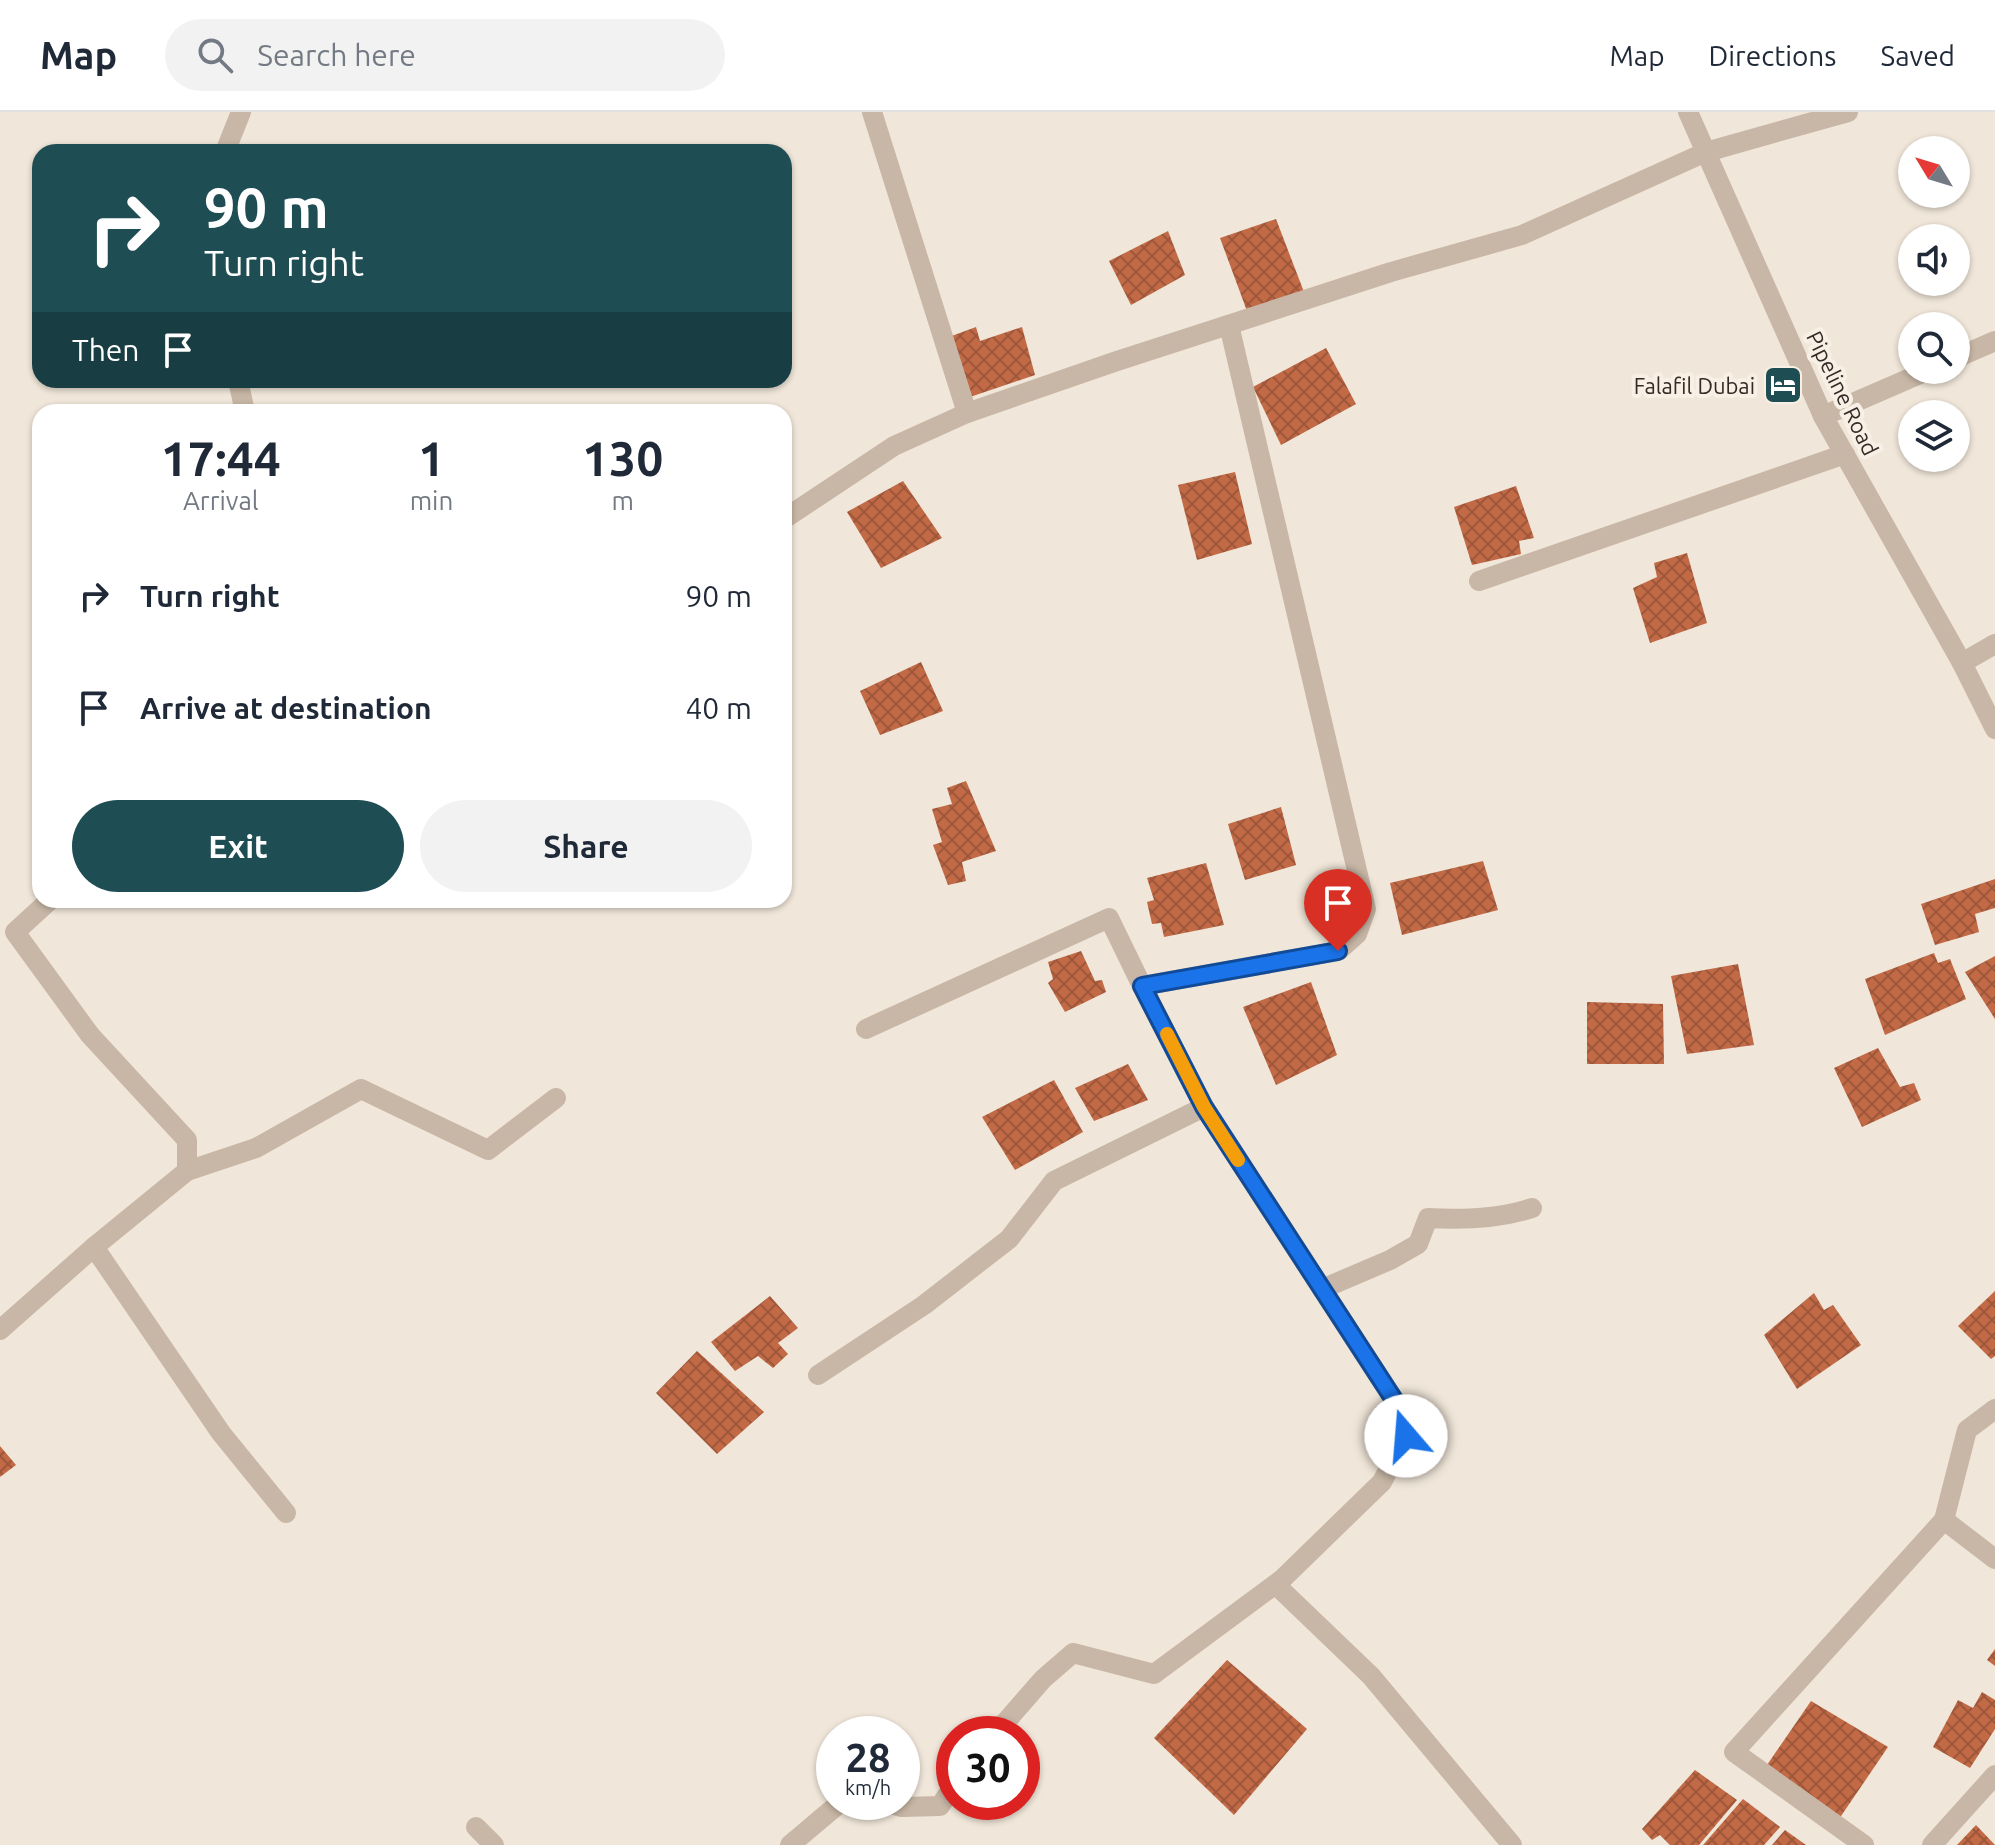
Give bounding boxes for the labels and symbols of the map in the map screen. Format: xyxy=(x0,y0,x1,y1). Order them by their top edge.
north arrow xyxy=(1898,136,1970,208)
street label: Pipeline Road xyxy=(1802,327,1884,459)
hotel icon: Falafil Dubai xyxy=(1762,364,1804,406)
place label: Falafil Dubai xyxy=(1634,373,1755,398)
pin xyxy=(1304,869,1372,951)
position arrow xyxy=(1364,1394,1448,1478)
speed limit sign: 30 xyxy=(936,1716,1040,1820)

